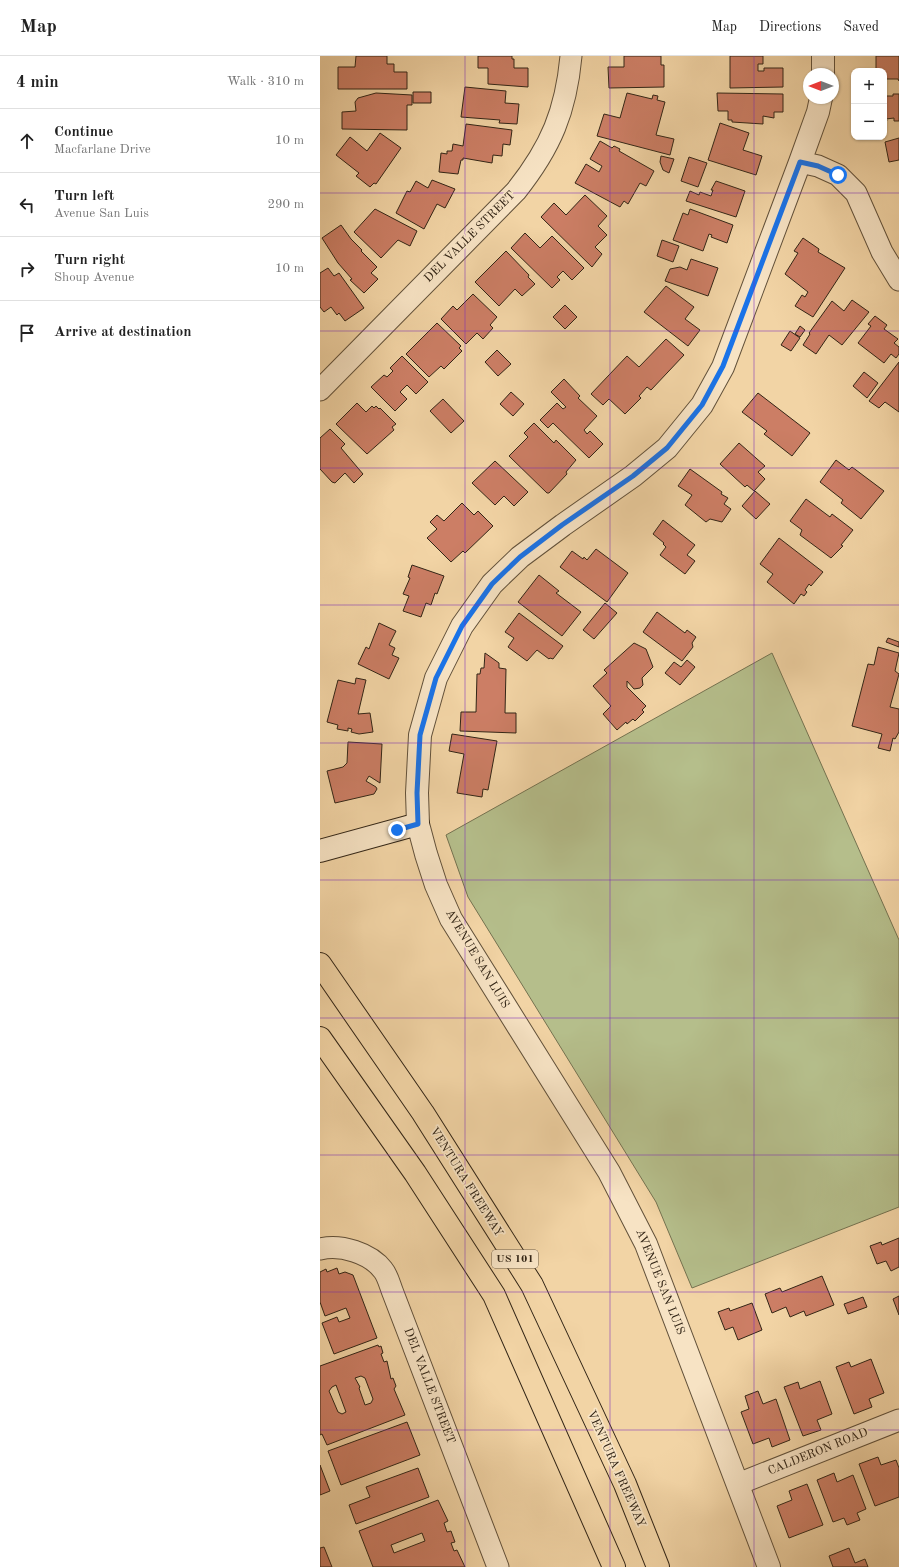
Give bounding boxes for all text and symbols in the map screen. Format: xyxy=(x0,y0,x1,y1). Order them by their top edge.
text: Map xyxy=(20,18,57,37)
text: Map xyxy=(711,20,737,34)
text: Directions xyxy=(759,20,821,34)
text: Saved xyxy=(843,20,879,34)
north arrow xyxy=(803,68,839,104)
map controls xyxy=(851,68,887,140)
button: + xyxy=(851,68,887,104)
text: 4 min xyxy=(16,74,59,91)
text: Walk · 310 m xyxy=(227,75,304,88)
button: − xyxy=(851,104,887,140)
text: Continue xyxy=(54,125,113,140)
icon: ahead xyxy=(16,130,38,152)
text: 10 m xyxy=(275,134,304,147)
text: Macfarlane Drive xyxy=(54,143,151,156)
route start xyxy=(829,166,847,184)
text: Turn left xyxy=(54,189,114,204)
street label: DEL VALLE STREET xyxy=(422,189,518,285)
icon: left xyxy=(16,194,38,216)
text: 290 m xyxy=(267,198,304,211)
text: Avenue San Luis xyxy=(54,207,149,220)
text: Turn right xyxy=(54,253,125,268)
icon: right xyxy=(16,258,38,280)
text: 10 m xyxy=(275,262,304,275)
text: Shoup Avenue xyxy=(54,271,134,284)
icon: arrive xyxy=(16,322,38,344)
text: Arrive at destination xyxy=(54,325,192,340)
route end xyxy=(388,821,406,839)
street label: AVENUE SAN LUIS xyxy=(443,908,511,1010)
street label: VENTURA FREEWAY xyxy=(427,1125,505,1239)
street label: AVENUE SAN LUIS xyxy=(633,1227,687,1337)
road number: US 101 xyxy=(492,1250,538,1268)
street label: DEL VALLE STREET xyxy=(401,1326,457,1446)
street label: VENTURA FREEWAY xyxy=(585,1409,647,1530)
street label: CALDERON ROAD xyxy=(766,1426,870,1478)

